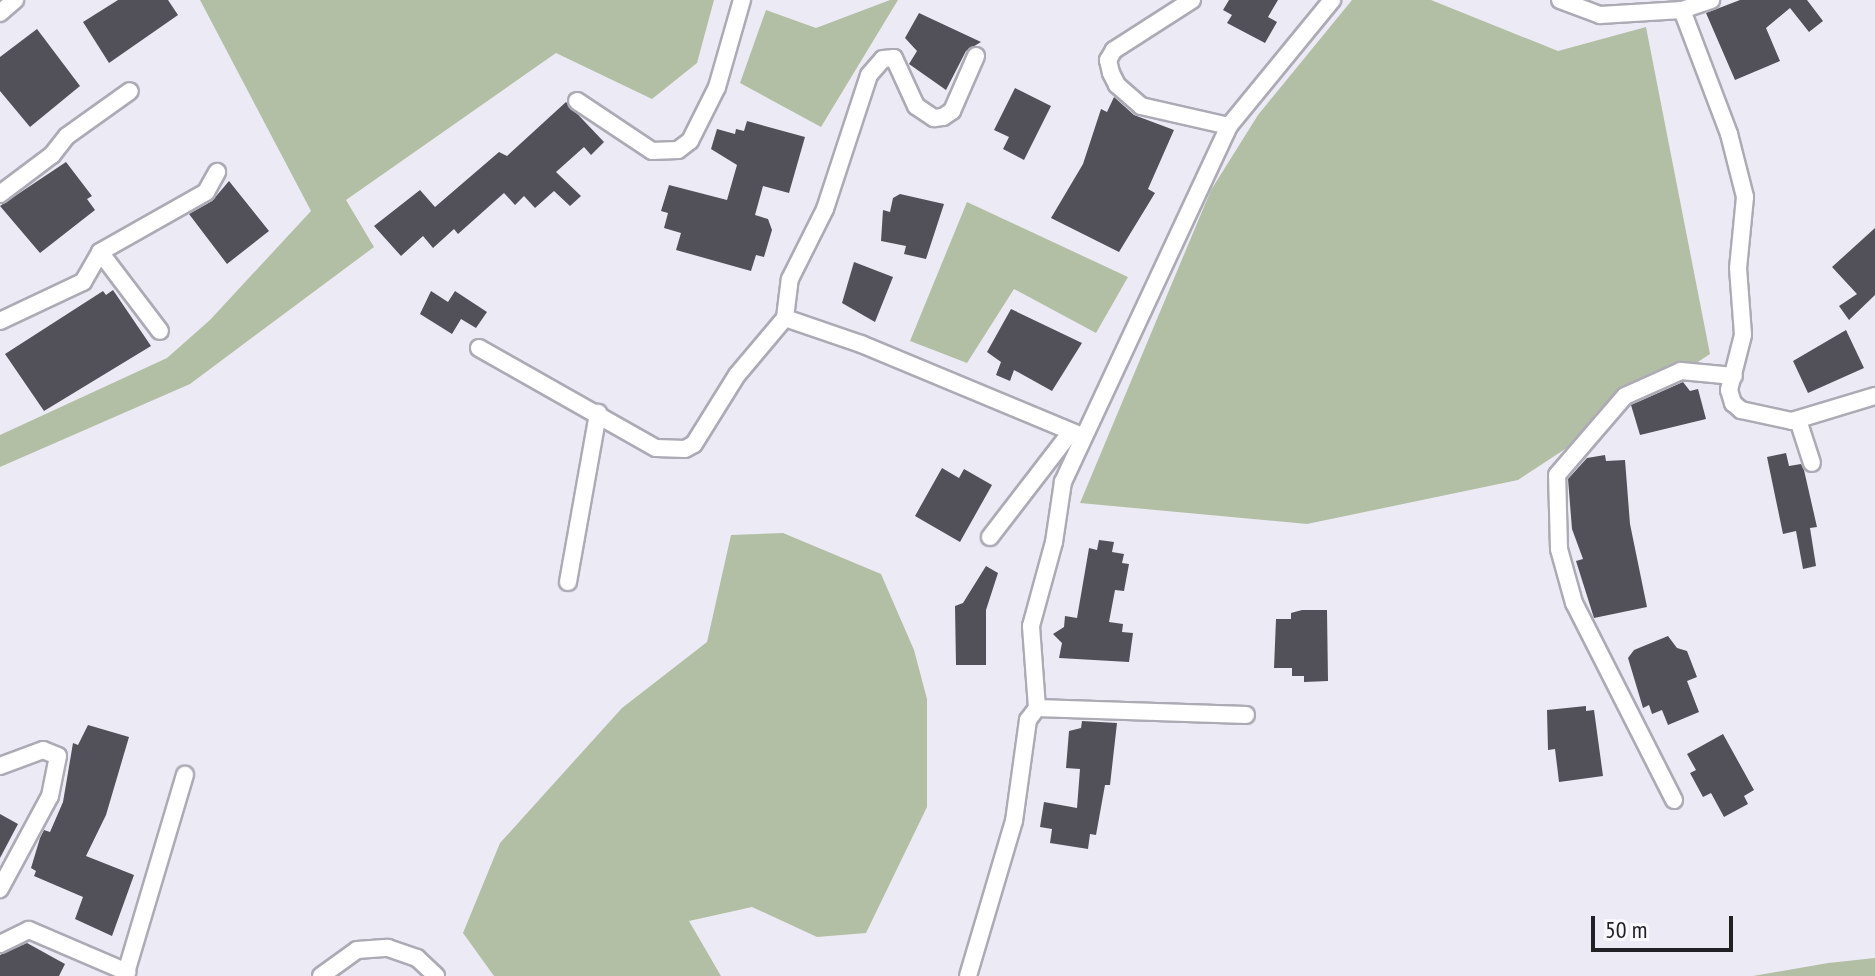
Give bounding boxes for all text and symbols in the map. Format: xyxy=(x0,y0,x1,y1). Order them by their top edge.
scale bar xyxy=(1595,900,1737,950)
text: 50 m xyxy=(1605,914,1647,945)

